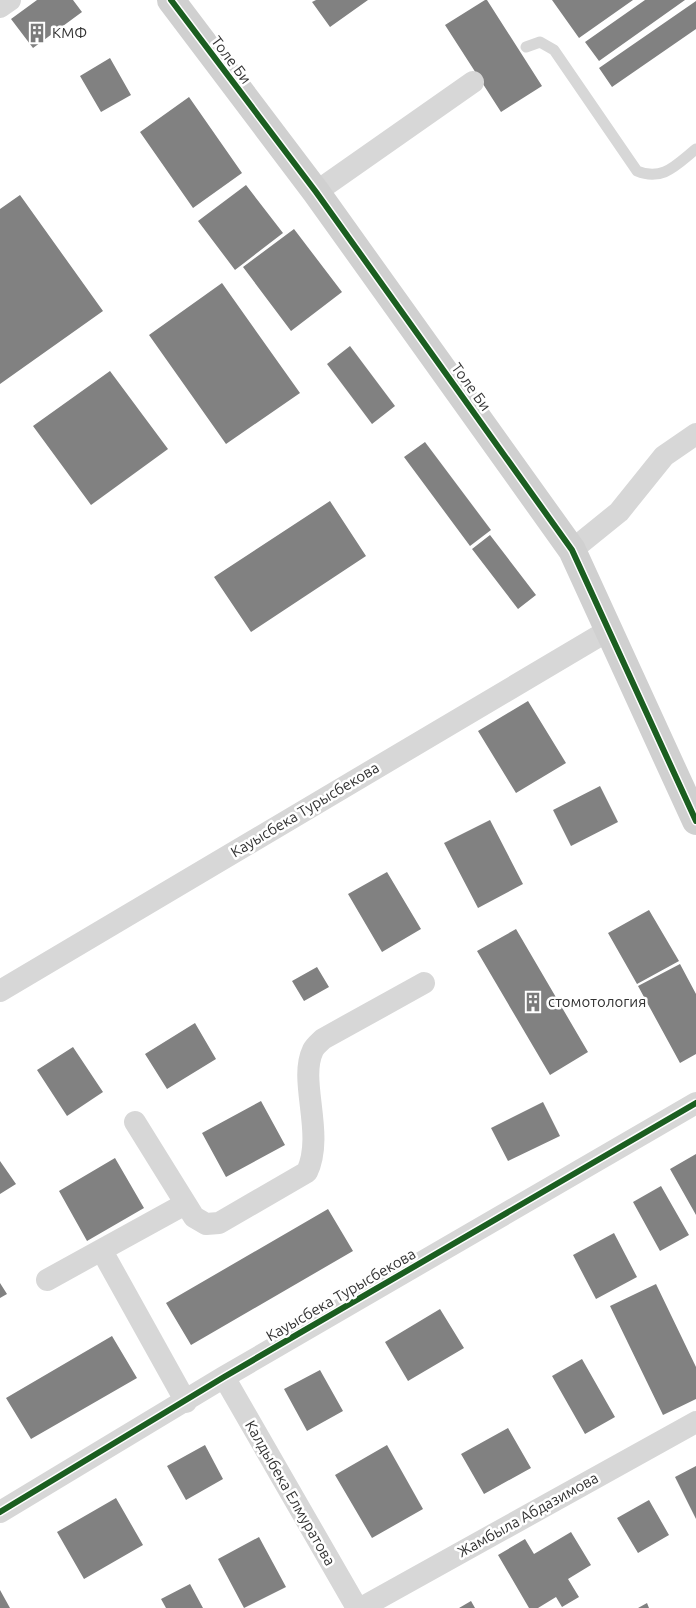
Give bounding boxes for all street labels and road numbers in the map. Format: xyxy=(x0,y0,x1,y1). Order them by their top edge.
street label: Толе Би xyxy=(208,33,255,87)
street label: Толе Би xyxy=(448,359,494,414)
street label: Кауысбека Турысбекова xyxy=(228,759,382,861)
street label: Кауысбека Турысбекова xyxy=(263,1245,418,1344)
street label: Калдыбека Елмуратова xyxy=(242,1417,339,1568)
street label: Жамбыла Абдазимова xyxy=(454,1469,601,1560)

